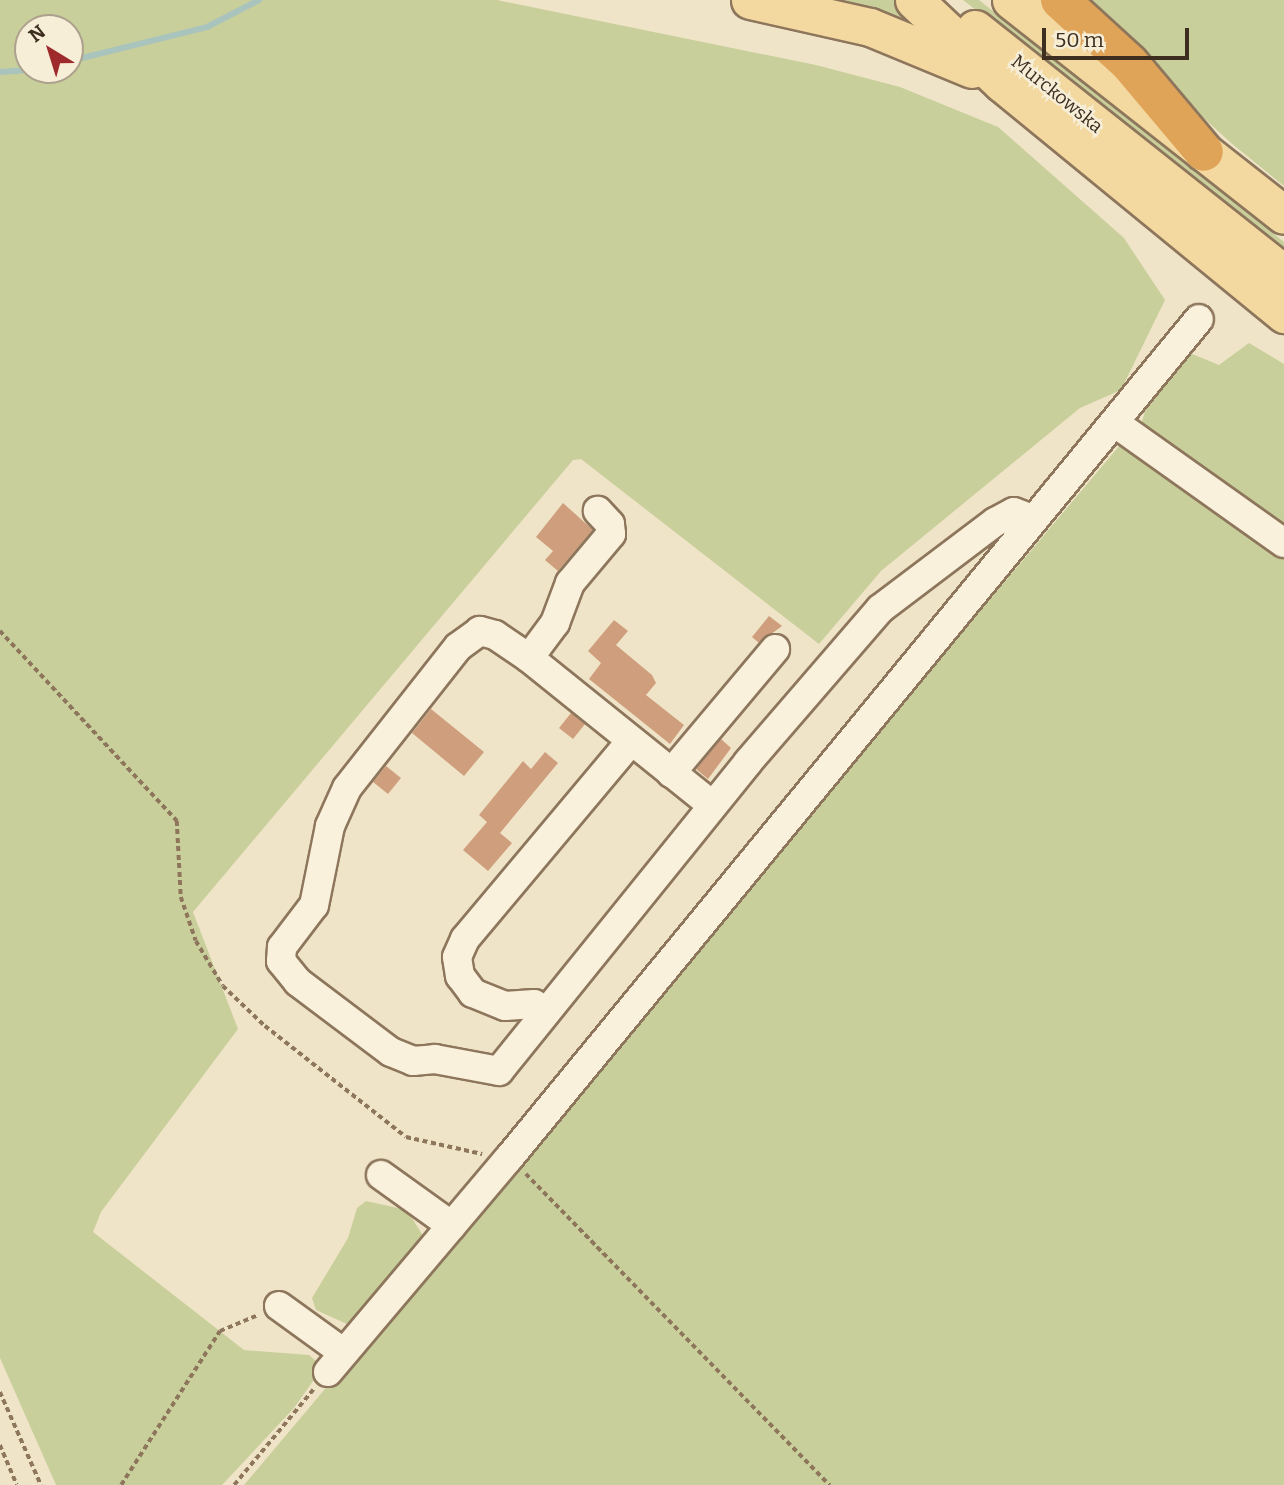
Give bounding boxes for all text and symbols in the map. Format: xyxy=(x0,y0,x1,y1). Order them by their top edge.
north arrow xyxy=(14,14,84,84)
scale bar xyxy=(1046,14,1193,58)
text: N xyxy=(24,20,50,47)
text: 50 m xyxy=(1055,27,1104,53)
street label: Murckowska xyxy=(1007,50,1107,138)

